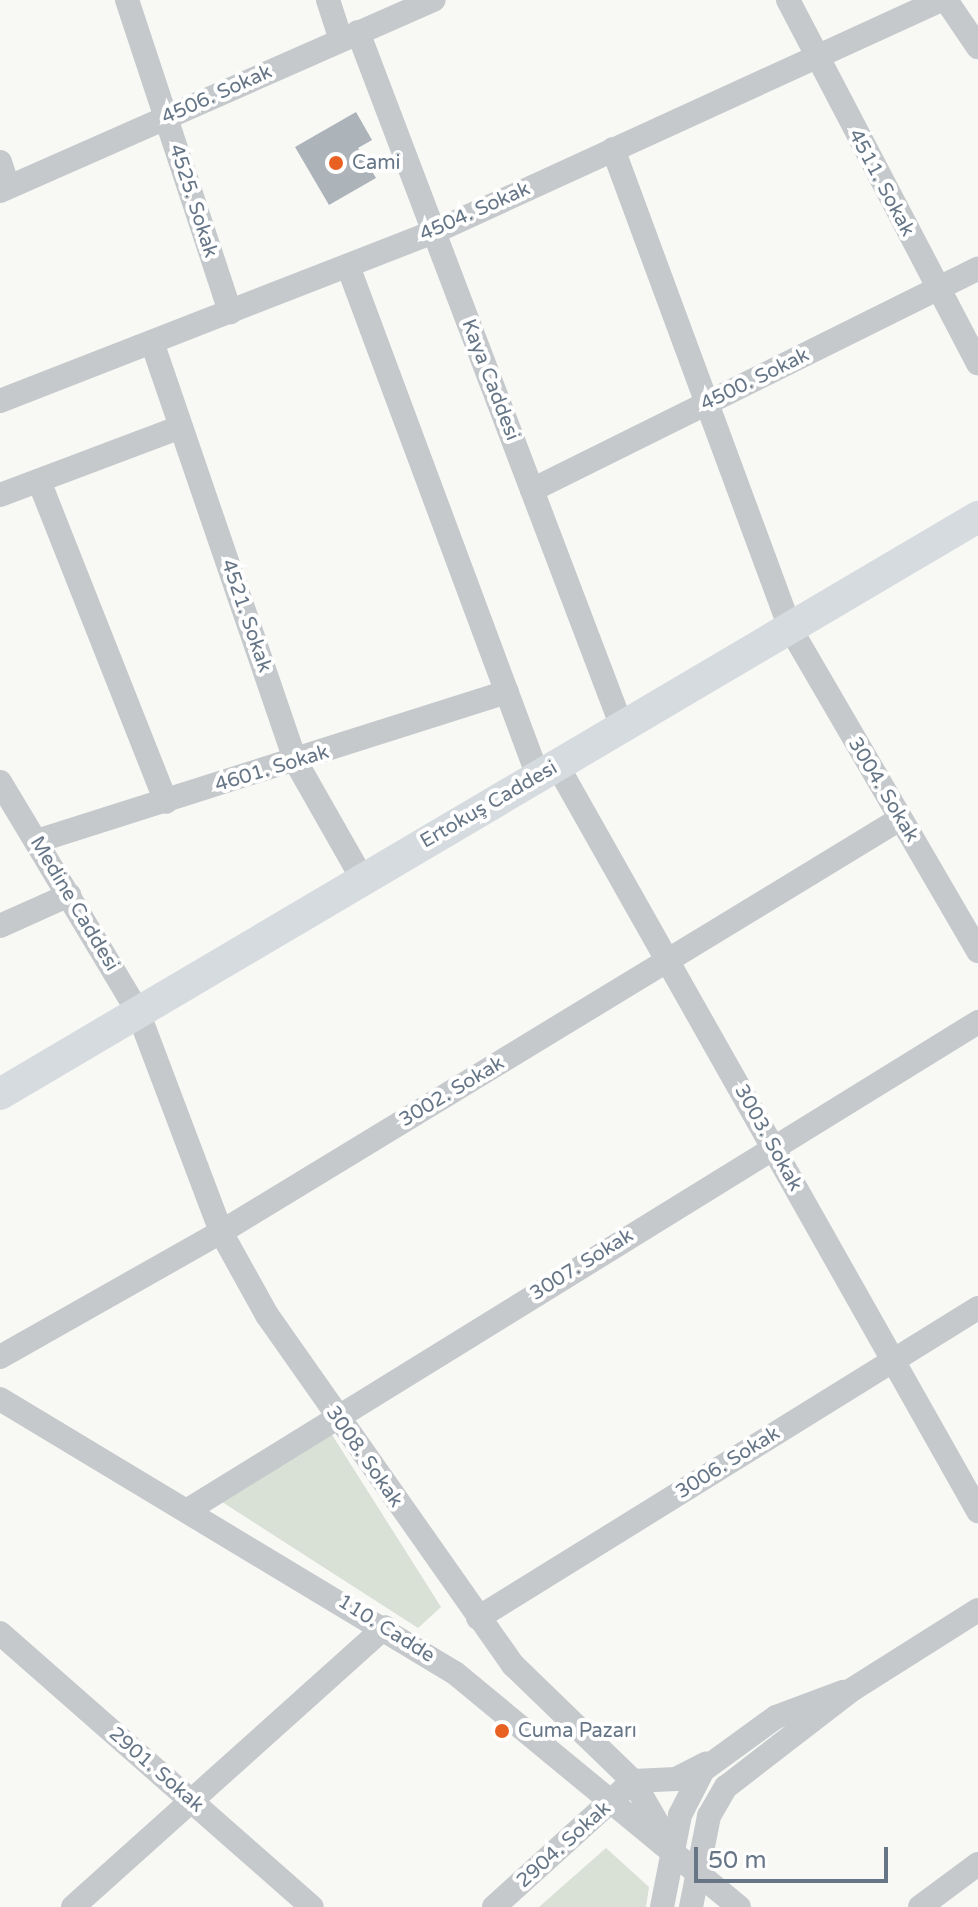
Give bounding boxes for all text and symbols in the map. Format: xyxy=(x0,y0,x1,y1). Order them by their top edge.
street label: 4506. Sokak xyxy=(158,60,276,130)
street label: 4511. Sokak xyxy=(843,125,919,241)
street label: 4525. Sokak xyxy=(163,141,223,261)
place label: Cami xyxy=(352,151,400,175)
marker: Cami xyxy=(327,154,345,172)
street label: 4504. Sokak xyxy=(416,177,534,247)
street label: Kaya Caddesi xyxy=(456,316,524,444)
street label: 4500. Sokak xyxy=(697,343,813,417)
street label: 4521. Sokak xyxy=(215,556,277,676)
street label: 3004. Sokak xyxy=(842,733,924,847)
street label: 4601. Sokak xyxy=(212,740,332,798)
street label: Ertokuş Caddesi xyxy=(416,756,562,854)
street label: Medine Caddesi xyxy=(24,832,124,976)
street label: 3002. Sokak xyxy=(395,1051,509,1133)
street label: 3003. Sokak xyxy=(729,1081,807,1195)
street label: 3007. Sokak xyxy=(526,1224,638,1306)
street label: 3008. Sokak xyxy=(320,1402,408,1512)
street label: 3006. Sokak xyxy=(672,1422,784,1504)
street label: 110. Cadde xyxy=(333,1590,439,1668)
place label: Cuma Pazarı xyxy=(518,1719,637,1743)
street label: 2901. Sokak xyxy=(104,1722,208,1818)
marker: Cuma Pazarı xyxy=(493,1722,511,1740)
street label: 2904. Sokak xyxy=(512,1797,616,1893)
scale bar xyxy=(698,1831,892,1881)
text: 50 m xyxy=(708,1846,766,1875)

